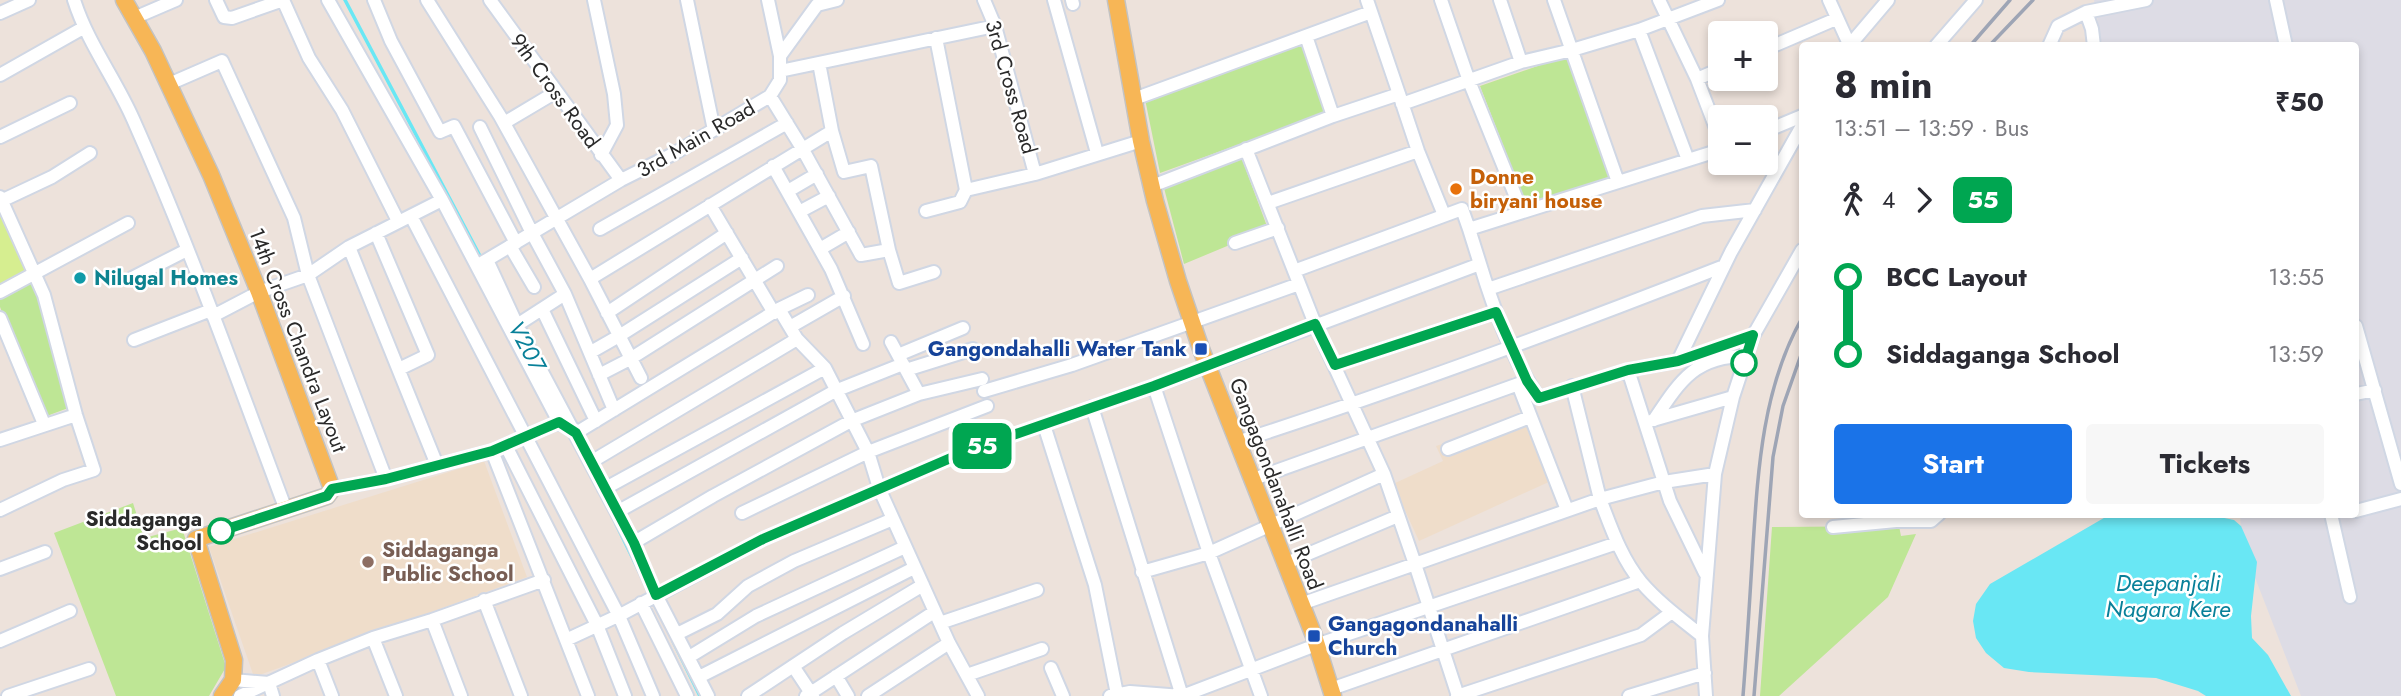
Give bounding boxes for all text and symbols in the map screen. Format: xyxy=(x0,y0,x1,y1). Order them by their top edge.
street label: 3rd Cross Road xyxy=(978,16,1044,158)
map controls xyxy=(1708,21,1778,175)
button: + xyxy=(1708,21,1778,91)
street label: 9th Cross Road xyxy=(503,27,607,155)
text: 8 min xyxy=(1834,57,1933,112)
text: ₹50 xyxy=(2275,83,2324,121)
street label: 3rd Main Road xyxy=(631,93,761,185)
button: − xyxy=(1708,105,1778,175)
text: 13:51 – 13:59 · Bus xyxy=(1834,111,2029,145)
place label: Donne biryani house xyxy=(1470,162,1602,216)
marker: Donne biryani house xyxy=(1448,181,1464,197)
icon: walk xyxy=(1834,181,1872,219)
icon: forward xyxy=(1905,181,1943,219)
text: 55 xyxy=(1967,182,1998,217)
text: 4 xyxy=(1882,183,1895,217)
street label: 14th Cross Chandra Layout xyxy=(241,224,355,456)
text: BCC Layout xyxy=(1886,258,2027,296)
text: 13:55 xyxy=(2268,260,2324,294)
place label: Nilugal Homes xyxy=(94,263,238,293)
marker: Nilugal Homes xyxy=(72,270,88,286)
water label: V207 xyxy=(500,315,555,379)
place label: Gangondahalli Water Tank xyxy=(928,334,1187,364)
text: Siddaganga School xyxy=(1886,335,2120,373)
text: 13:59 xyxy=(2268,337,2324,371)
marker: Gangondahalli Water Tank xyxy=(1193,341,1209,357)
unlabelled marker xyxy=(1731,350,1757,376)
street label: Gangagondanahalli Road xyxy=(1222,374,1330,594)
line badge: 55 xyxy=(950,423,1014,469)
button: Start xyxy=(1834,424,2072,504)
button: Tickets xyxy=(2086,424,2324,504)
text: 55 xyxy=(967,428,997,463)
place label: Siddaganga School xyxy=(86,504,202,558)
marker: Siddaganga School xyxy=(208,518,234,544)
place label: Siddaganga Public School xyxy=(382,535,514,589)
marker: Siddaganga Public School xyxy=(360,554,376,570)
water label: Deepanjali Nagara Kere xyxy=(2106,566,2231,626)
place label: Gangagondanahalli Church xyxy=(1328,609,1518,663)
marker: Gangagondanahalli Church xyxy=(1306,628,1322,644)

